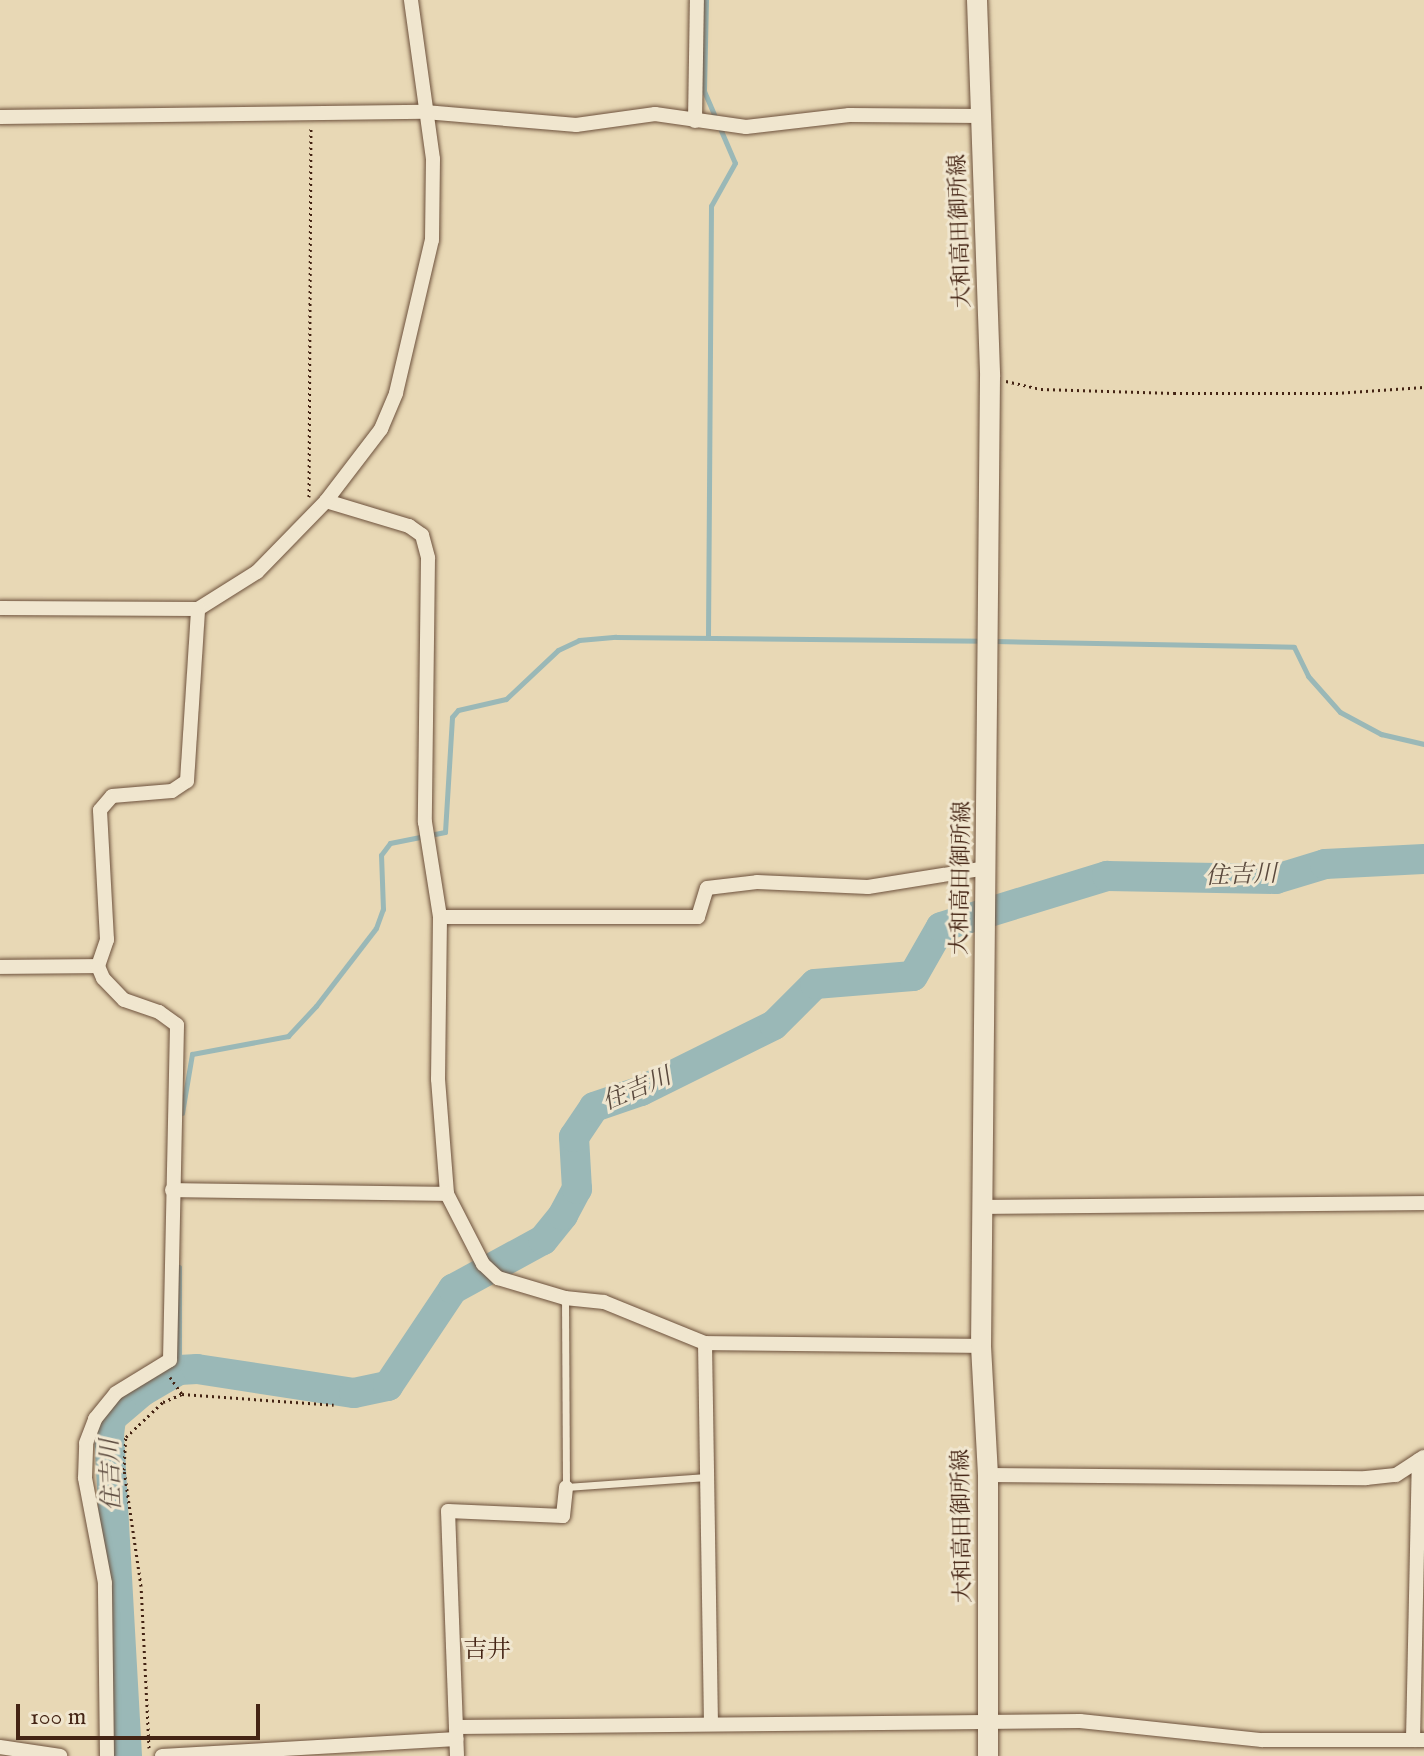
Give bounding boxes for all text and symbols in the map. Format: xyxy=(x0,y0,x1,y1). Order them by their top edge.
street label: 大和高田御所線 xyxy=(945,154,977,308)
street label: 大和高田御所線 xyxy=(947,801,977,955)
water label: 住吉川 xyxy=(1205,860,1277,892)
water label: 住吉川 xyxy=(598,1063,676,1117)
water label: 住吉川 xyxy=(96,1439,128,1511)
street label: 大和高田御所線 xyxy=(948,1449,978,1603)
district label: 吉井 xyxy=(463,1637,511,1665)
scale bar xyxy=(20,1688,264,1738)
text: 100 m xyxy=(30,1702,86,1733)

